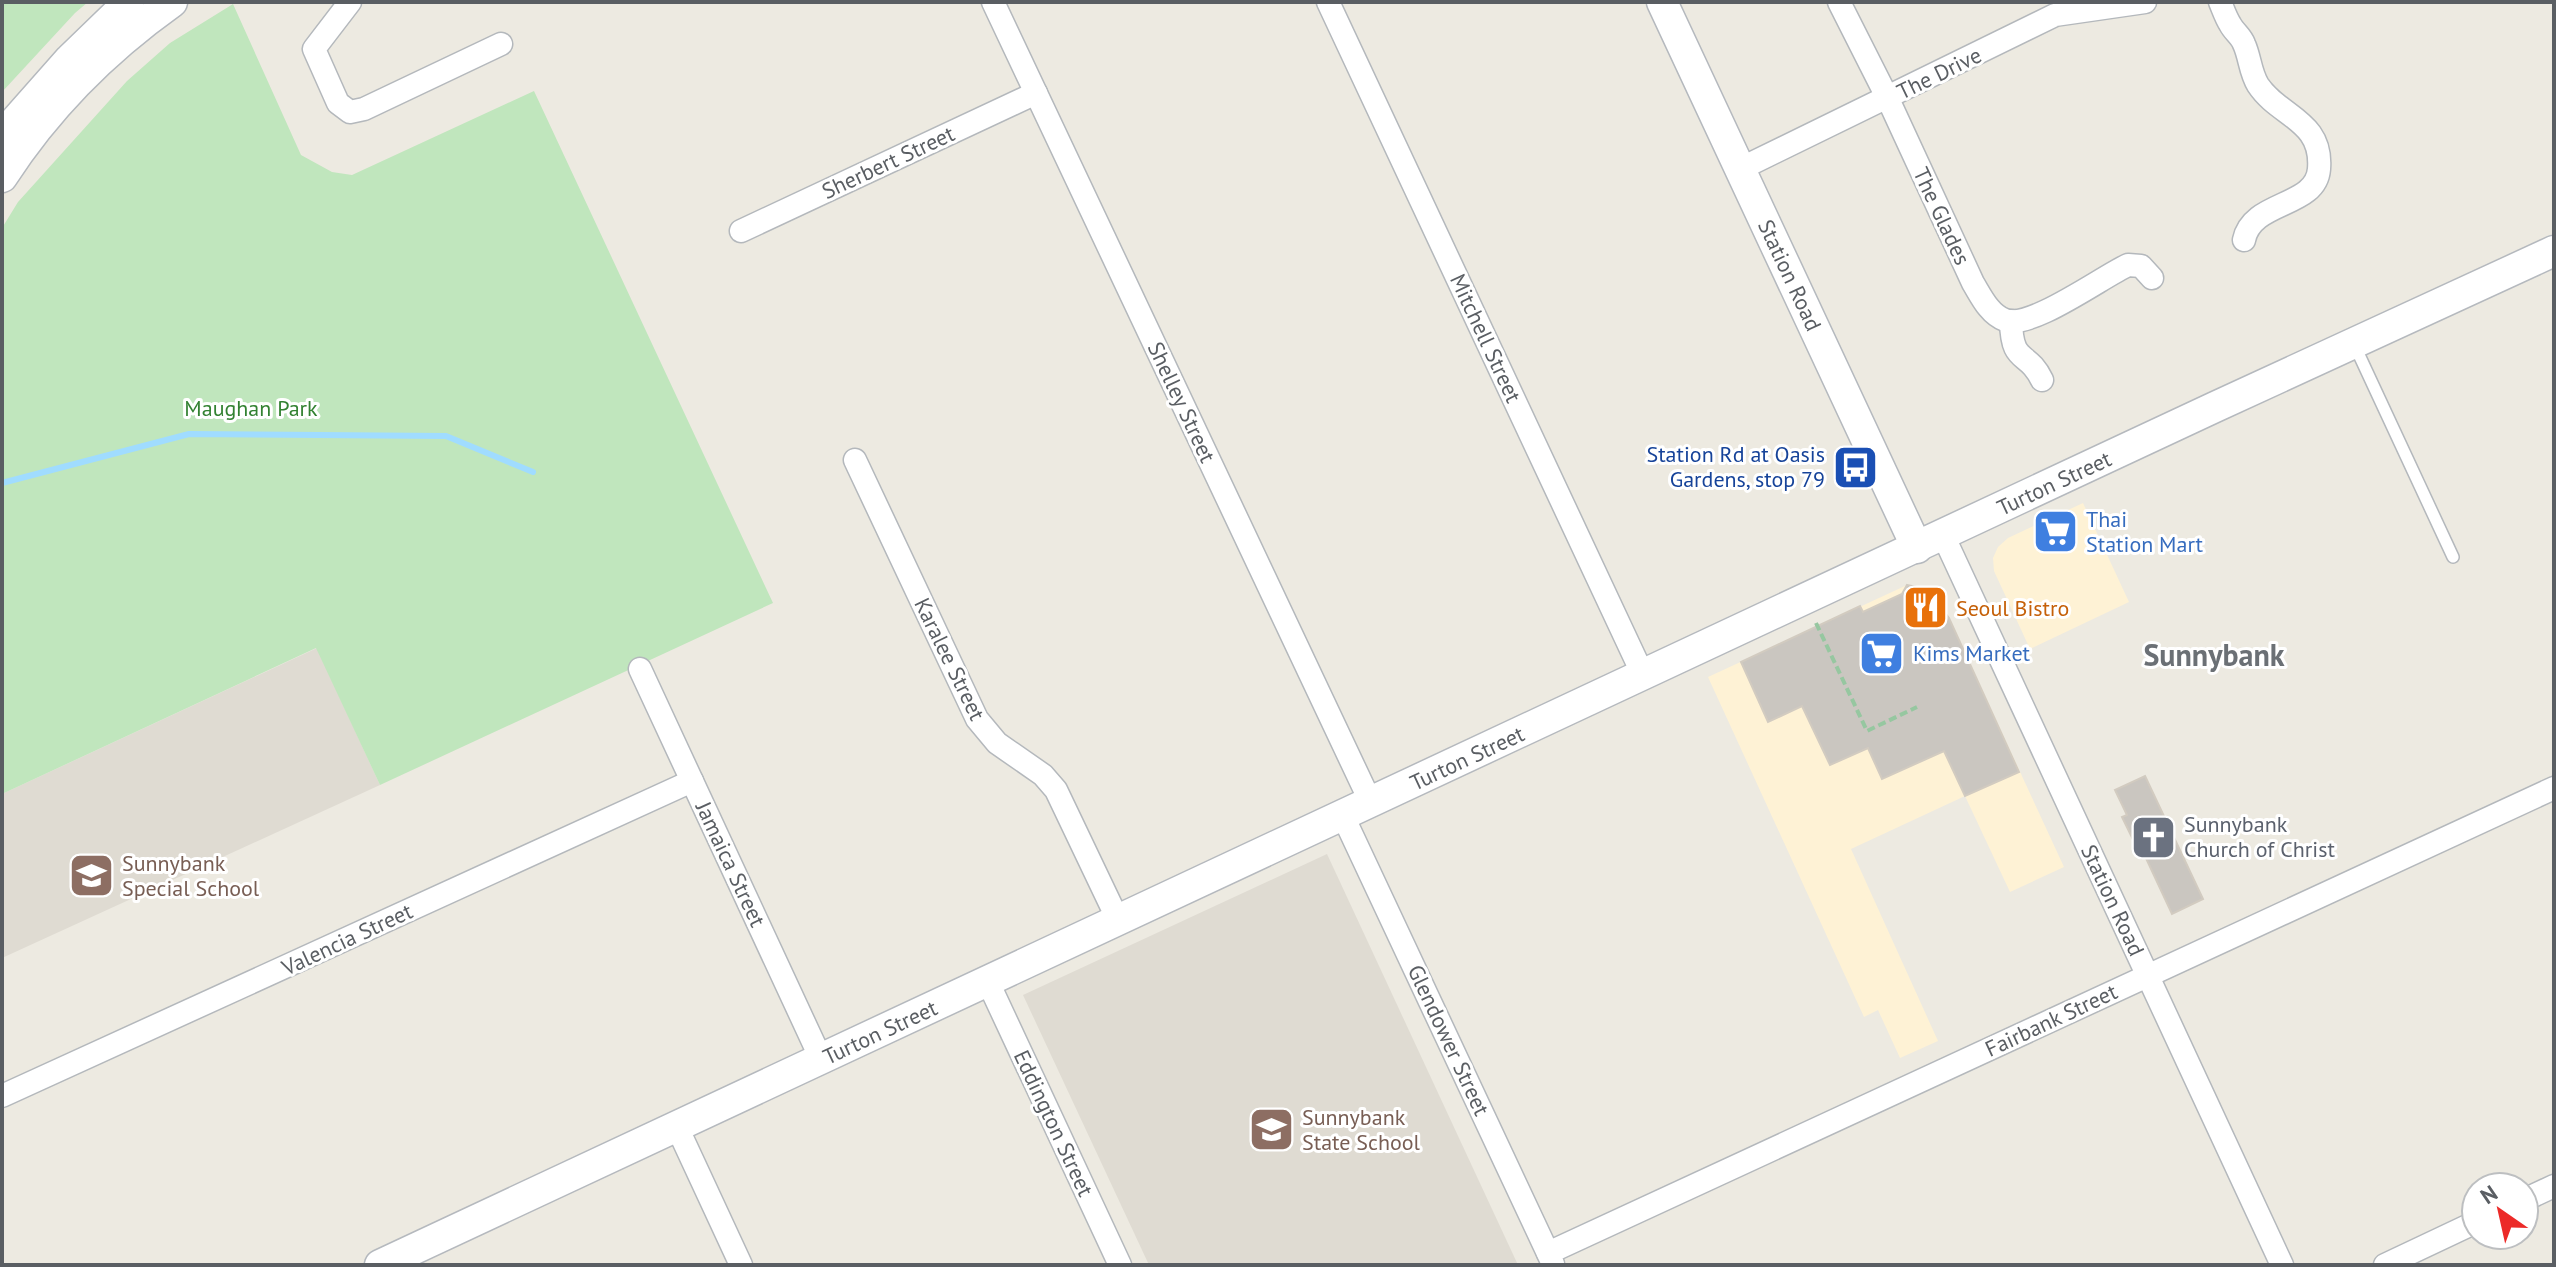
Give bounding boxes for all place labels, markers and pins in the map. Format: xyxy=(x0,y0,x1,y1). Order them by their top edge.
place label: Station Rd at Oasis Gardens, stop 79 xyxy=(1646,440,1825,493)
bus stop icon: Station Rd at Oasis Gardens, stop 79 xyxy=(1832,443,1880,491)
place label: Thai Station Mart xyxy=(2086,505,2204,558)
supermarket icon: Thai Station Mart xyxy=(2031,508,2079,556)
restaurant icon: Seoul Bistro xyxy=(1901,584,1949,632)
place label: Seoul Bistro xyxy=(1956,594,2069,622)
supermarket icon: Kims Market xyxy=(1858,629,1906,677)
place label: Kims Market xyxy=(1913,639,2031,667)
place label: Sunnybank Church of Christ xyxy=(2184,810,2335,863)
church icon: Sunnybank Church of Christ xyxy=(2129,813,2177,861)
place label: Sunnybank Special School xyxy=(122,849,260,902)
school or university icon: Sunnybank Special School xyxy=(67,852,115,900)
place label: Sunnybank State School xyxy=(1302,1103,1421,1156)
school or university icon: Sunnybank State School xyxy=(1247,1106,1295,1154)

